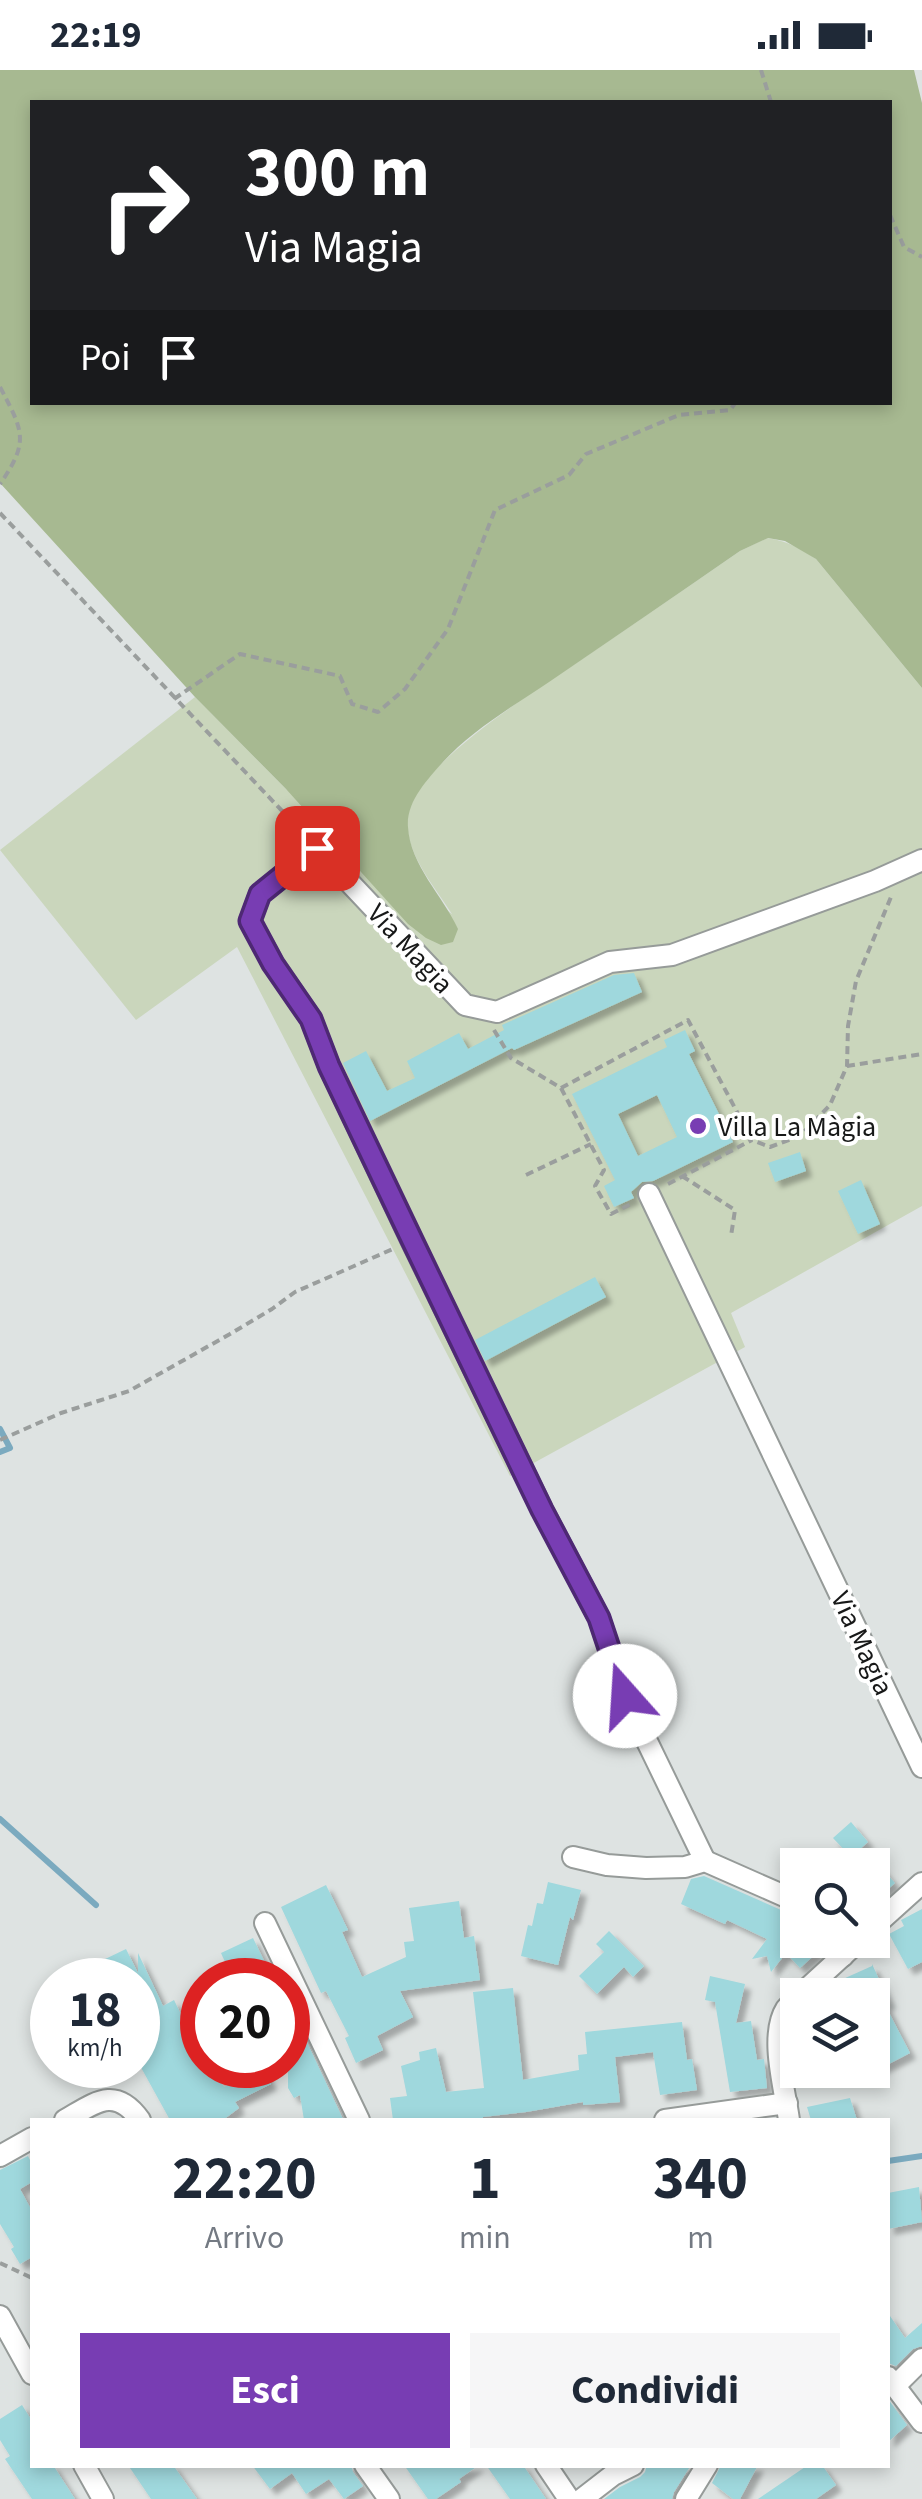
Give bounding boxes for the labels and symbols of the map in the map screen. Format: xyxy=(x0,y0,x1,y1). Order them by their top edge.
pin xyxy=(275,806,360,891)
street label: Via Magia xyxy=(358,895,463,1003)
place label: Villa La Màgia xyxy=(718,1107,876,1147)
marker: Villa La Màgia xyxy=(687,1115,709,1137)
street label: Via Magia xyxy=(821,1585,904,1702)
position arrow xyxy=(573,1644,677,1748)
speed limit sign: 20 xyxy=(180,1958,310,2088)

